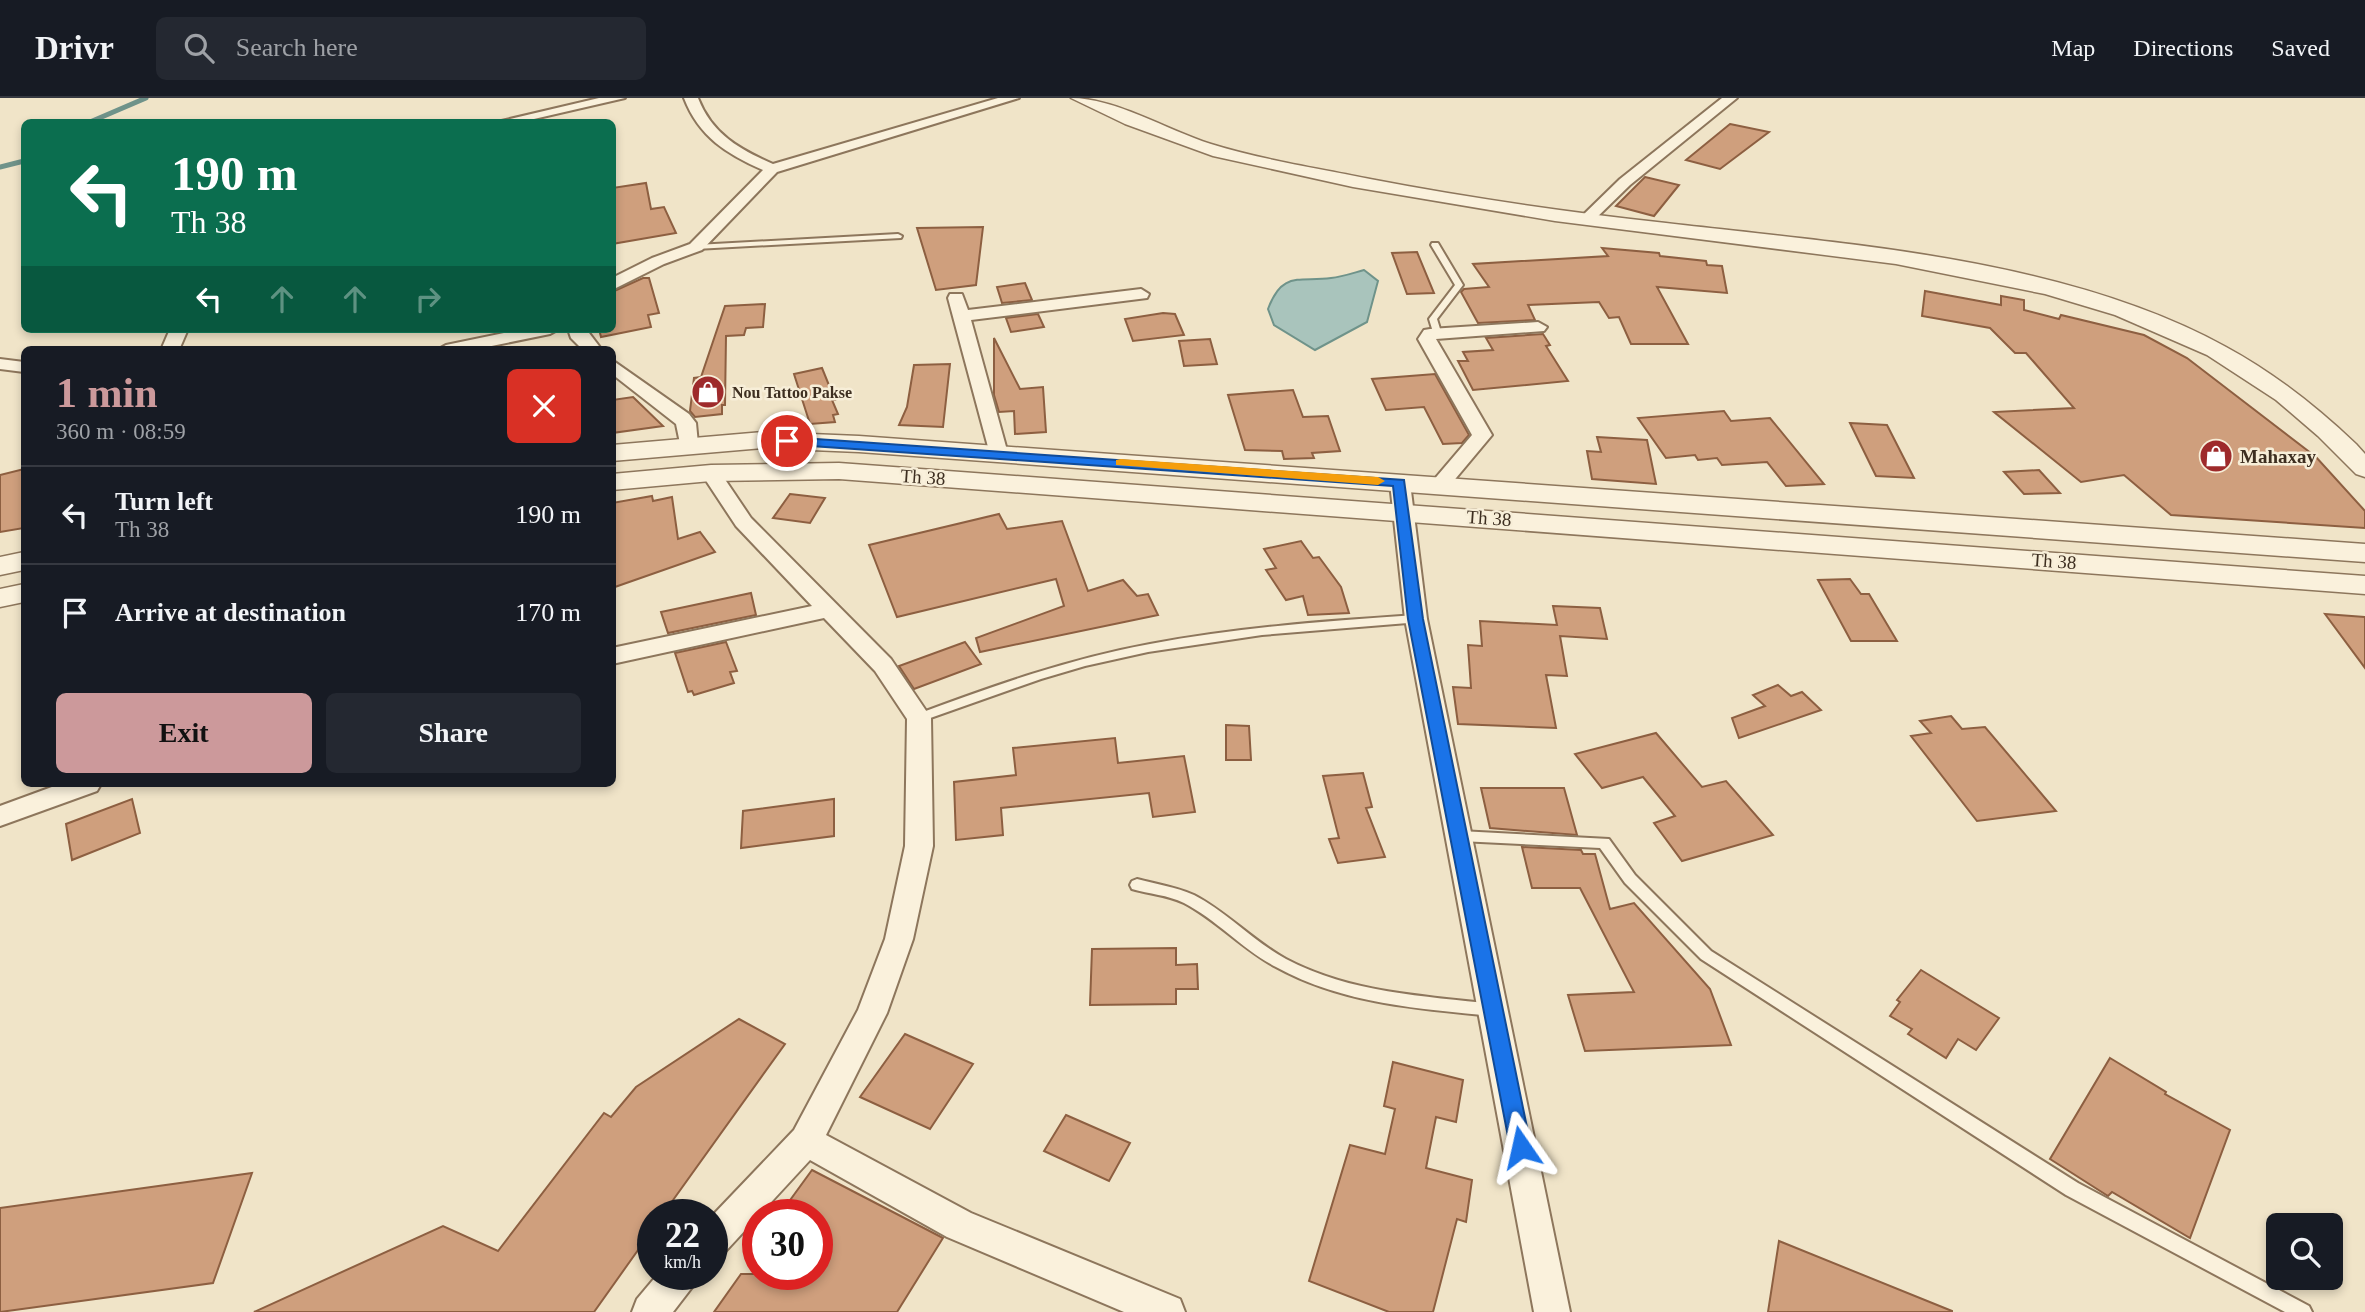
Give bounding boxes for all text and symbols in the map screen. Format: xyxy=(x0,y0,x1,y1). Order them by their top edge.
search box xyxy=(156,17,646,80)
icon: search xyxy=(180,29,218,67)
text: Drivr xyxy=(35,30,114,66)
text: Search here xyxy=(236,33,358,62)
text: Map xyxy=(2051,35,2095,61)
text: Directions xyxy=(2133,35,2233,61)
text: Saved xyxy=(2271,35,2330,61)
text: 190 m xyxy=(171,146,298,201)
icon: left xyxy=(56,147,147,238)
text: Th 38 xyxy=(171,204,247,240)
icon: left xyxy=(190,280,228,318)
icon: ahead xyxy=(263,280,301,318)
icon: ahead xyxy=(336,280,374,318)
icon: right xyxy=(409,280,447,318)
button: close xyxy=(507,369,581,443)
text: 1 min xyxy=(56,370,158,416)
shop icon: Nou Tattoo Pakse xyxy=(689,373,727,411)
place label: Nou Tattoo Pakse xyxy=(732,384,852,401)
pin xyxy=(757,411,817,471)
text: 360 m · 08:59 xyxy=(56,419,186,444)
icon: arrive xyxy=(768,422,806,460)
shop icon: Mahaxay xyxy=(2197,437,2235,475)
place label: Mahaxay xyxy=(2240,446,2317,467)
street label: Th 38 xyxy=(900,465,946,489)
text: Turn left xyxy=(115,487,213,516)
icon: left xyxy=(56,496,94,534)
text: 190 m xyxy=(515,500,581,529)
street label: Th 38 xyxy=(1466,506,1512,530)
text: Th 38 xyxy=(115,517,169,542)
street label: Th 38 xyxy=(2031,549,2077,573)
icon: arrive xyxy=(56,594,94,632)
text: Arrive at destination xyxy=(115,598,346,627)
text: 170 m xyxy=(515,598,581,627)
button: Exit xyxy=(56,693,312,773)
button: Share xyxy=(326,693,581,773)
position arrow xyxy=(1484,1110,1558,1184)
speed limit sign: 30 xyxy=(742,1199,833,1290)
map controls xyxy=(2266,1213,2343,1290)
button: search xyxy=(2266,1213,2343,1290)
text: 22 xyxy=(665,1216,700,1255)
text: km/h xyxy=(664,1252,701,1272)

